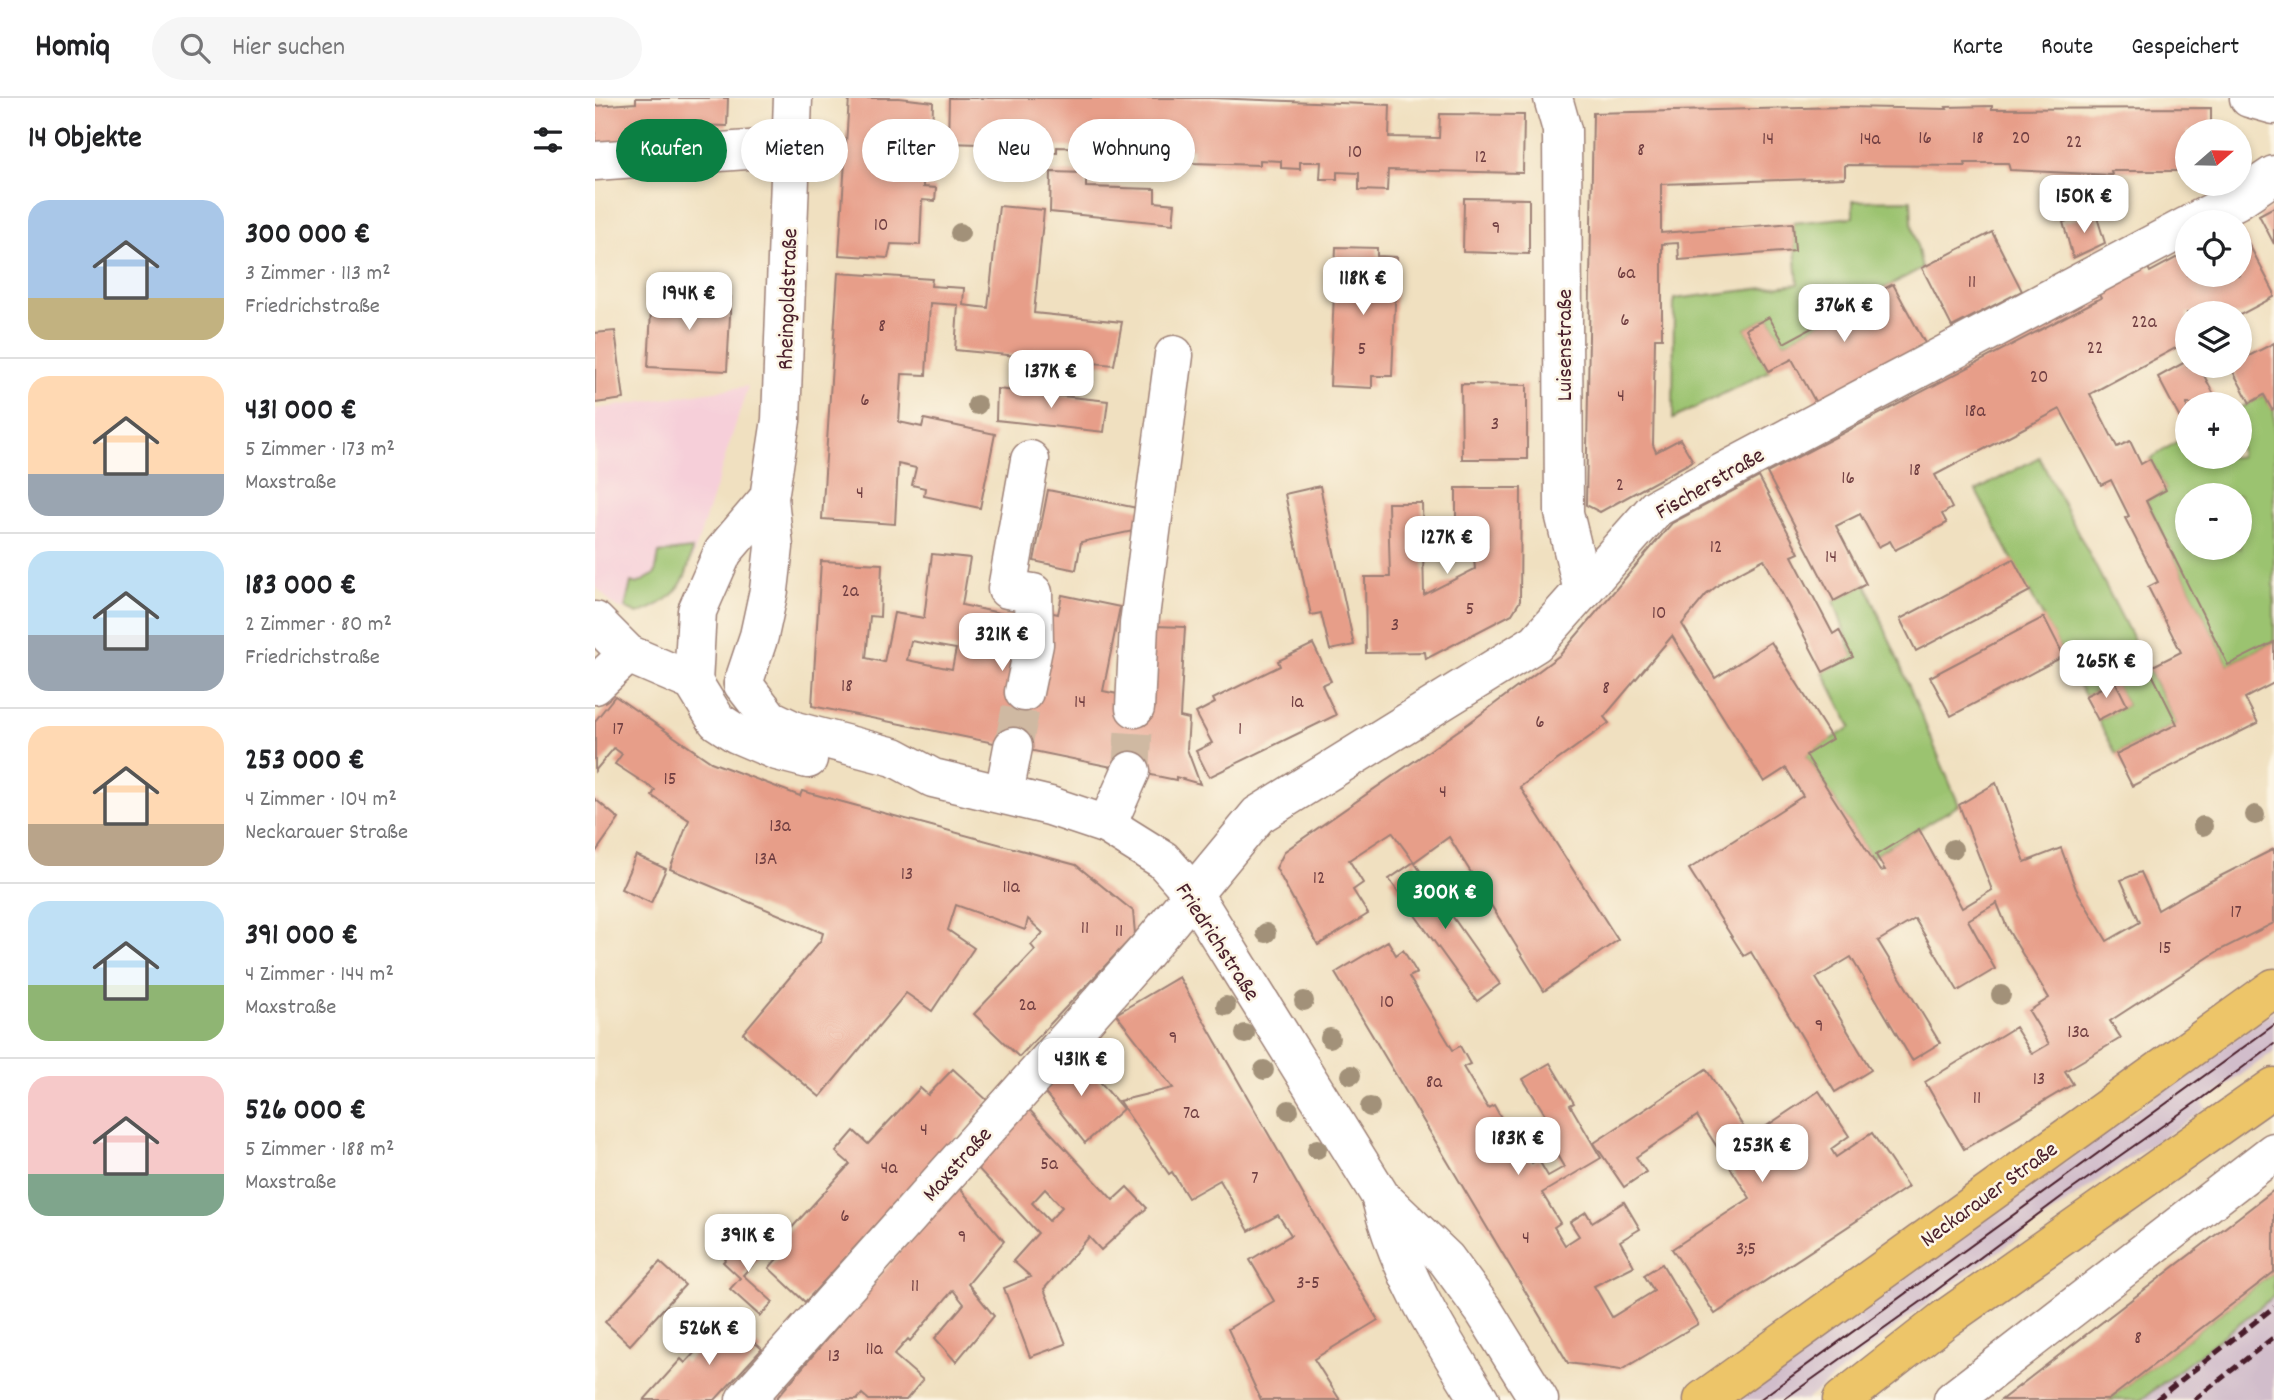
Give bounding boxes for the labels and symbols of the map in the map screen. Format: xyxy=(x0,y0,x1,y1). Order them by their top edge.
north arrow xyxy=(2175,119,2252,196)
house number: 16 xyxy=(1918,126,1932,153)
house number: 18 xyxy=(1972,126,1984,153)
house number: 20 xyxy=(2012,126,2030,153)
house number: 14 xyxy=(1762,127,1774,154)
house number: 14a xyxy=(1860,127,1882,154)
house number: 22 xyxy=(2066,130,2082,157)
house number: 8 xyxy=(1637,138,1645,165)
house number: 10 xyxy=(1348,140,1362,167)
house number: 12 xyxy=(1475,145,1487,172)
pin: 150K € xyxy=(2027,176,2141,235)
house number: 10 xyxy=(874,213,888,240)
house number: 9 xyxy=(1492,216,1500,243)
street label: Rheingoldstraße xyxy=(771,228,808,371)
pin: 118K € xyxy=(1306,258,1420,317)
house number: 6a xyxy=(1617,261,1636,288)
house number: 11 xyxy=(1968,270,1976,297)
pin: 194K € xyxy=(632,272,746,332)
pin: 376K € xyxy=(1787,285,1901,344)
street label: Luisenstraße xyxy=(1550,289,1583,401)
house number: 6 xyxy=(1620,308,1630,335)
house number: 22a xyxy=(2131,310,2158,337)
house number: 8 xyxy=(878,314,886,341)
house number: 22 xyxy=(2087,336,2103,363)
house number: 5 xyxy=(1358,337,1366,364)
pin: 137K € xyxy=(994,350,1108,410)
house number: 20 xyxy=(2030,365,2048,392)
house number: 4 xyxy=(1617,384,1625,411)
house number: 6 xyxy=(860,388,870,415)
house number: 18a xyxy=(1965,399,1986,426)
house number: 3 xyxy=(1491,412,1499,439)
street label: Fischerstraße xyxy=(1650,440,1771,530)
house number: 18 xyxy=(1909,458,1921,485)
house number: 16 xyxy=(1841,466,1855,493)
house number: 2 xyxy=(1616,473,1624,500)
house number: 4 xyxy=(856,481,864,508)
pin: 127K € xyxy=(1390,517,1504,576)
house number: 12 xyxy=(1710,535,1722,562)
house number: 14 xyxy=(1825,545,1837,572)
house number: 2a xyxy=(841,579,860,606)
house number: 5 xyxy=(1466,597,1474,624)
house number: 10 xyxy=(1652,601,1666,628)
house number: 3 xyxy=(1391,613,1399,640)
pin: 321K € xyxy=(945,614,1059,673)
pin: 265K € xyxy=(2049,640,2163,700)
house number: 18 xyxy=(841,674,853,701)
house number: 8 xyxy=(1602,676,1610,703)
house number: 14 xyxy=(1074,690,1086,717)
house number: 1a xyxy=(1290,690,1305,717)
house number: 6 xyxy=(1535,710,1545,737)
house number: 17 xyxy=(612,717,624,744)
house number: 1 xyxy=(1238,717,1242,744)
house number: 15 xyxy=(664,767,676,794)
house number: 4 xyxy=(1439,780,1447,807)
house number: 13a xyxy=(769,814,792,841)
house number: 13A xyxy=(755,847,777,874)
house number: 13 xyxy=(901,862,913,889)
house number: 12 xyxy=(1313,866,1325,893)
pin: 300K € xyxy=(1388,872,1502,931)
house number: 11a xyxy=(1002,875,1021,902)
street label: Friedrichstraße xyxy=(1165,877,1267,1008)
house number: 17 xyxy=(2230,900,2242,927)
house number: 11 xyxy=(1081,916,1089,943)
house number: 11 xyxy=(1115,919,1123,946)
house number: 15 xyxy=(2159,936,2171,963)
house number: 10 xyxy=(1380,990,1394,1017)
house number: 2a xyxy=(1018,993,1037,1020)
house number: 9 xyxy=(1815,1014,1823,1041)
house number: 13a xyxy=(2067,1020,2090,1047)
house number: 9 xyxy=(1169,1026,1177,1053)
pin: 431K € xyxy=(1024,1038,1138,1098)
house number: 13 xyxy=(2033,1067,2045,1094)
house number: 8a xyxy=(1426,1070,1443,1097)
house number: 11 xyxy=(1973,1086,1981,1113)
house number: 7a xyxy=(1183,1101,1200,1128)
house number: 4 xyxy=(920,1118,928,1145)
pin: 183K € xyxy=(1461,1118,1575,1177)
street label: Maxstraße xyxy=(916,1120,1001,1210)
pin: 253K € xyxy=(1705,1124,1819,1184)
street label: Neckarauer Straße xyxy=(1914,1135,2066,1257)
house number: 5a xyxy=(1040,1152,1059,1179)
house number: 4a xyxy=(881,1156,898,1183)
house number: 7 xyxy=(1251,1166,1259,1193)
house number: 6 xyxy=(840,1204,850,1231)
pin: 391K € xyxy=(691,1214,805,1274)
house number: 9 xyxy=(958,1225,966,1252)
house number: 4 xyxy=(1522,1226,1530,1253)
house number: 3;5 xyxy=(1736,1237,1756,1264)
house number: 3-5 xyxy=(1296,1271,1320,1298)
house number: 11 xyxy=(911,1274,919,1301)
pin: 526K € xyxy=(652,1308,766,1367)
house number: 8 xyxy=(2134,1326,2142,1353)
house number: 11a xyxy=(865,1337,884,1364)
house number: 13 xyxy=(828,1344,840,1371)

